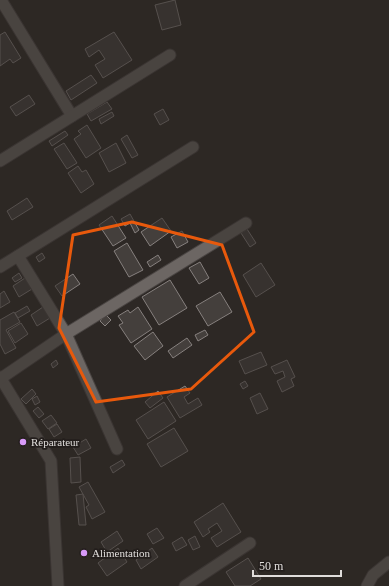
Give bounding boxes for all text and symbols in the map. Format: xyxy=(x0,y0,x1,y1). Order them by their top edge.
place label: Réparateur xyxy=(31,436,80,448)
marker: Réparateur xyxy=(18,437,28,447)
place label: Alimentation xyxy=(92,547,151,559)
marker: Alimentation xyxy=(79,548,89,558)
scale bar xyxy=(253,552,341,578)
text: 50 m xyxy=(259,559,284,573)

